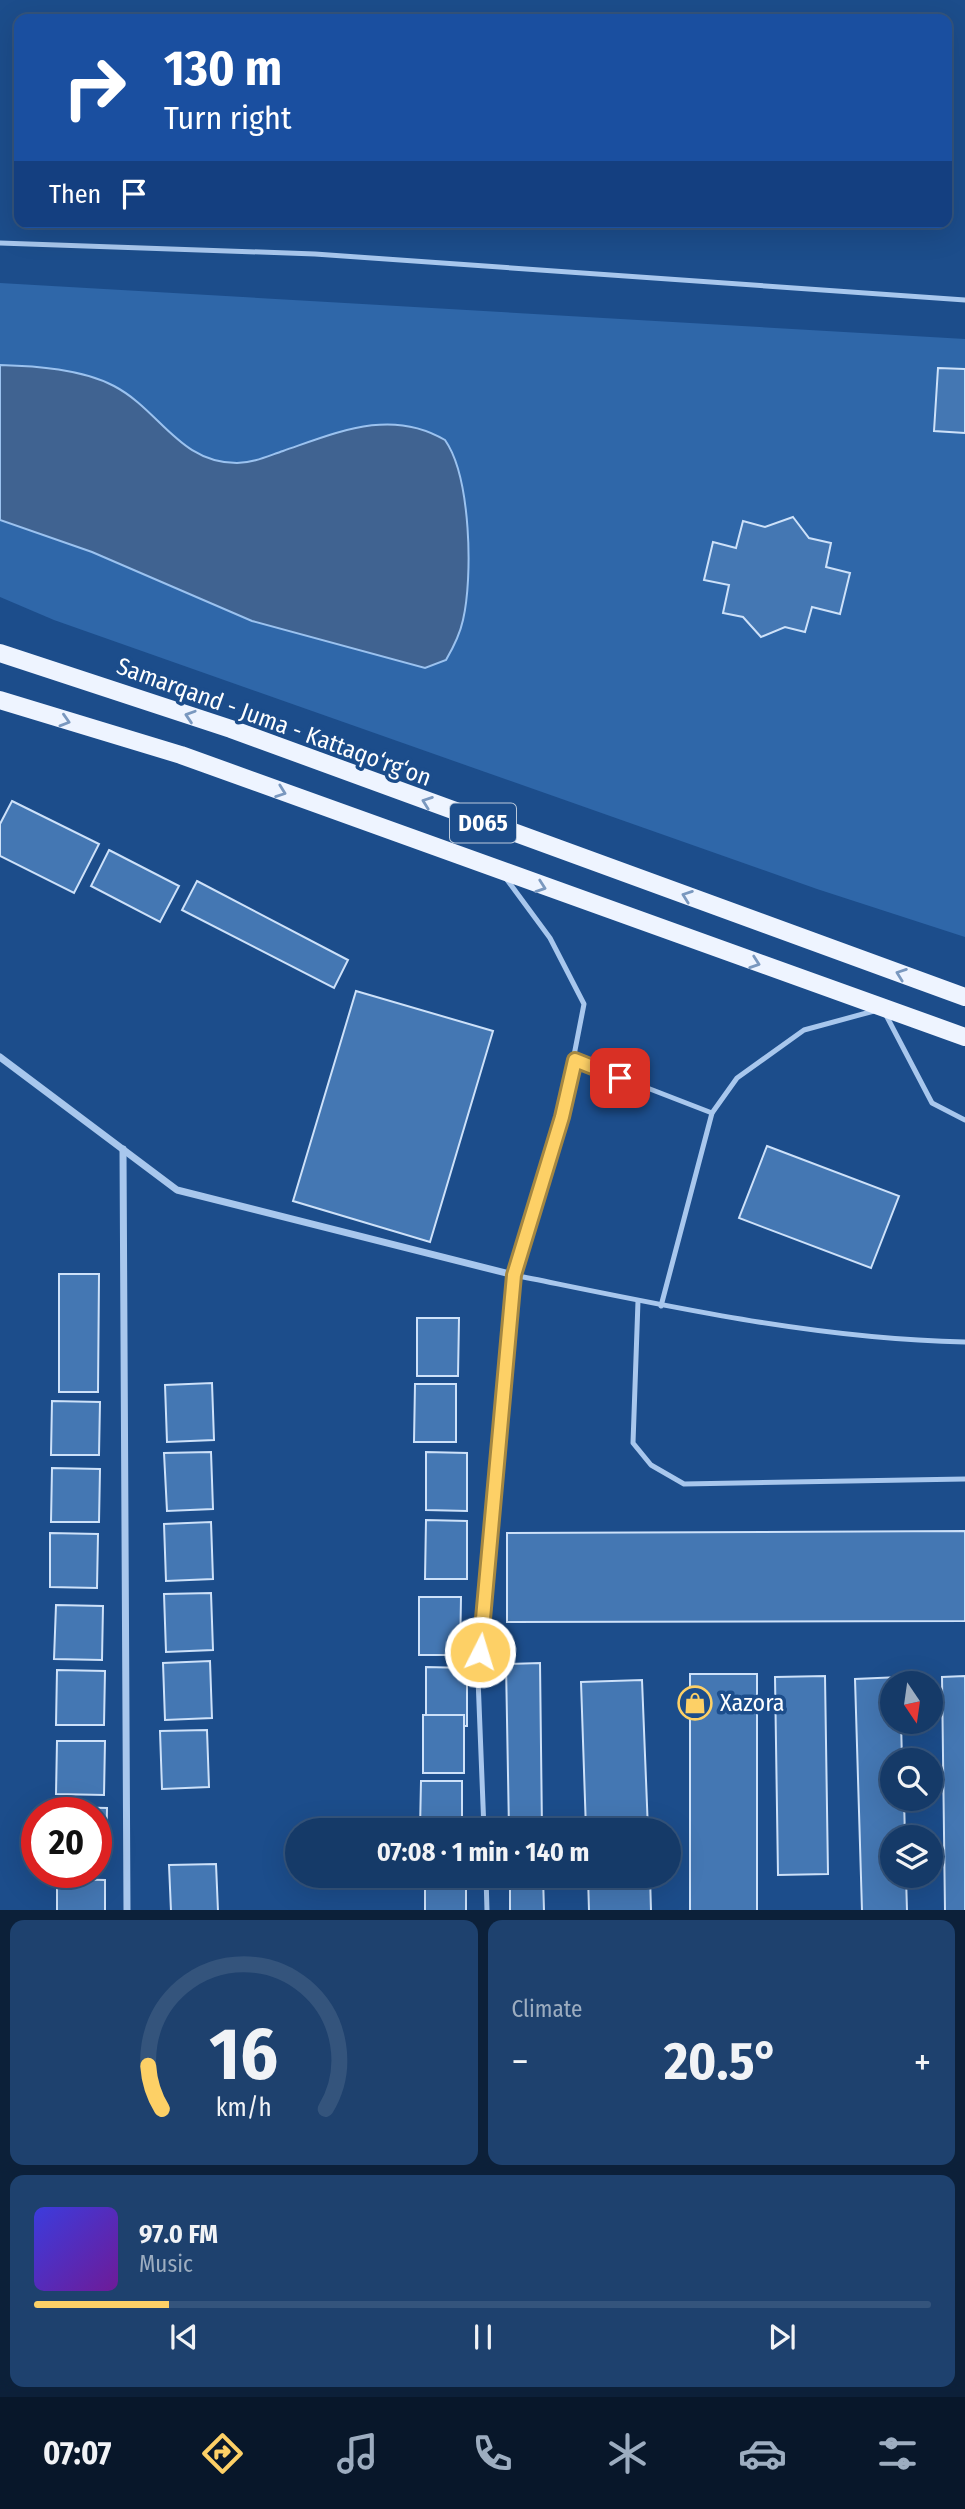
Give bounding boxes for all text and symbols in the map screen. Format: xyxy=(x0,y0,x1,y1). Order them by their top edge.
text: 130 m xyxy=(164,39,282,98)
icon: right xyxy=(49,42,140,133)
text: Turn right xyxy=(164,99,291,137)
icon: arrive xyxy=(115,175,153,213)
text: Then xyxy=(49,179,101,210)
street label: Samarqand - Juma - Kattaqo‘rg‘on xyxy=(113,652,435,792)
one-way arrow xyxy=(184,710,197,724)
one-way arrow xyxy=(59,713,71,727)
one-way arrow xyxy=(274,784,286,798)
one-way arrow xyxy=(421,797,433,811)
road number: D065 xyxy=(450,804,516,842)
one-way arrow xyxy=(534,879,546,893)
one-way arrow xyxy=(681,890,693,904)
one-way arrow xyxy=(749,955,761,969)
one-way arrow xyxy=(895,968,907,982)
pin xyxy=(590,1048,650,1108)
icon: arrive xyxy=(601,1059,639,1097)
position arrow xyxy=(443,1615,517,1689)
north arrow xyxy=(880,1671,943,1734)
map controls xyxy=(880,1671,943,1888)
shop icon: Xazora xyxy=(676,1684,714,1722)
place label: Xazora xyxy=(720,1689,785,1717)
button: search xyxy=(880,1748,943,1811)
speed limit sign: 20 xyxy=(21,1797,112,1888)
button: layers xyxy=(880,1825,943,1888)
text: 07:08 · 1 min · 140 m xyxy=(377,1837,589,1868)
text: Climate xyxy=(512,1995,582,2023)
text: 16 xyxy=(209,2011,278,2098)
text: 20.5° xyxy=(664,2030,778,2093)
text: − xyxy=(512,2039,529,2085)
text: + xyxy=(914,2039,931,2085)
text: km/h xyxy=(216,2092,272,2122)
text: 97.0 FM xyxy=(139,2219,218,2250)
text: Music xyxy=(139,2250,193,2278)
icon: previous xyxy=(165,2318,203,2356)
icon: pause xyxy=(464,2318,502,2356)
icon: next xyxy=(763,2318,801,2356)
icon: directions xyxy=(198,2429,247,2478)
icon: music xyxy=(333,2429,382,2478)
icon: phone xyxy=(468,2429,517,2478)
icon: climate xyxy=(603,2429,652,2478)
icon: car xyxy=(738,2429,787,2478)
icon: filters xyxy=(873,2429,922,2478)
text: 07:07 xyxy=(43,2434,111,2472)

